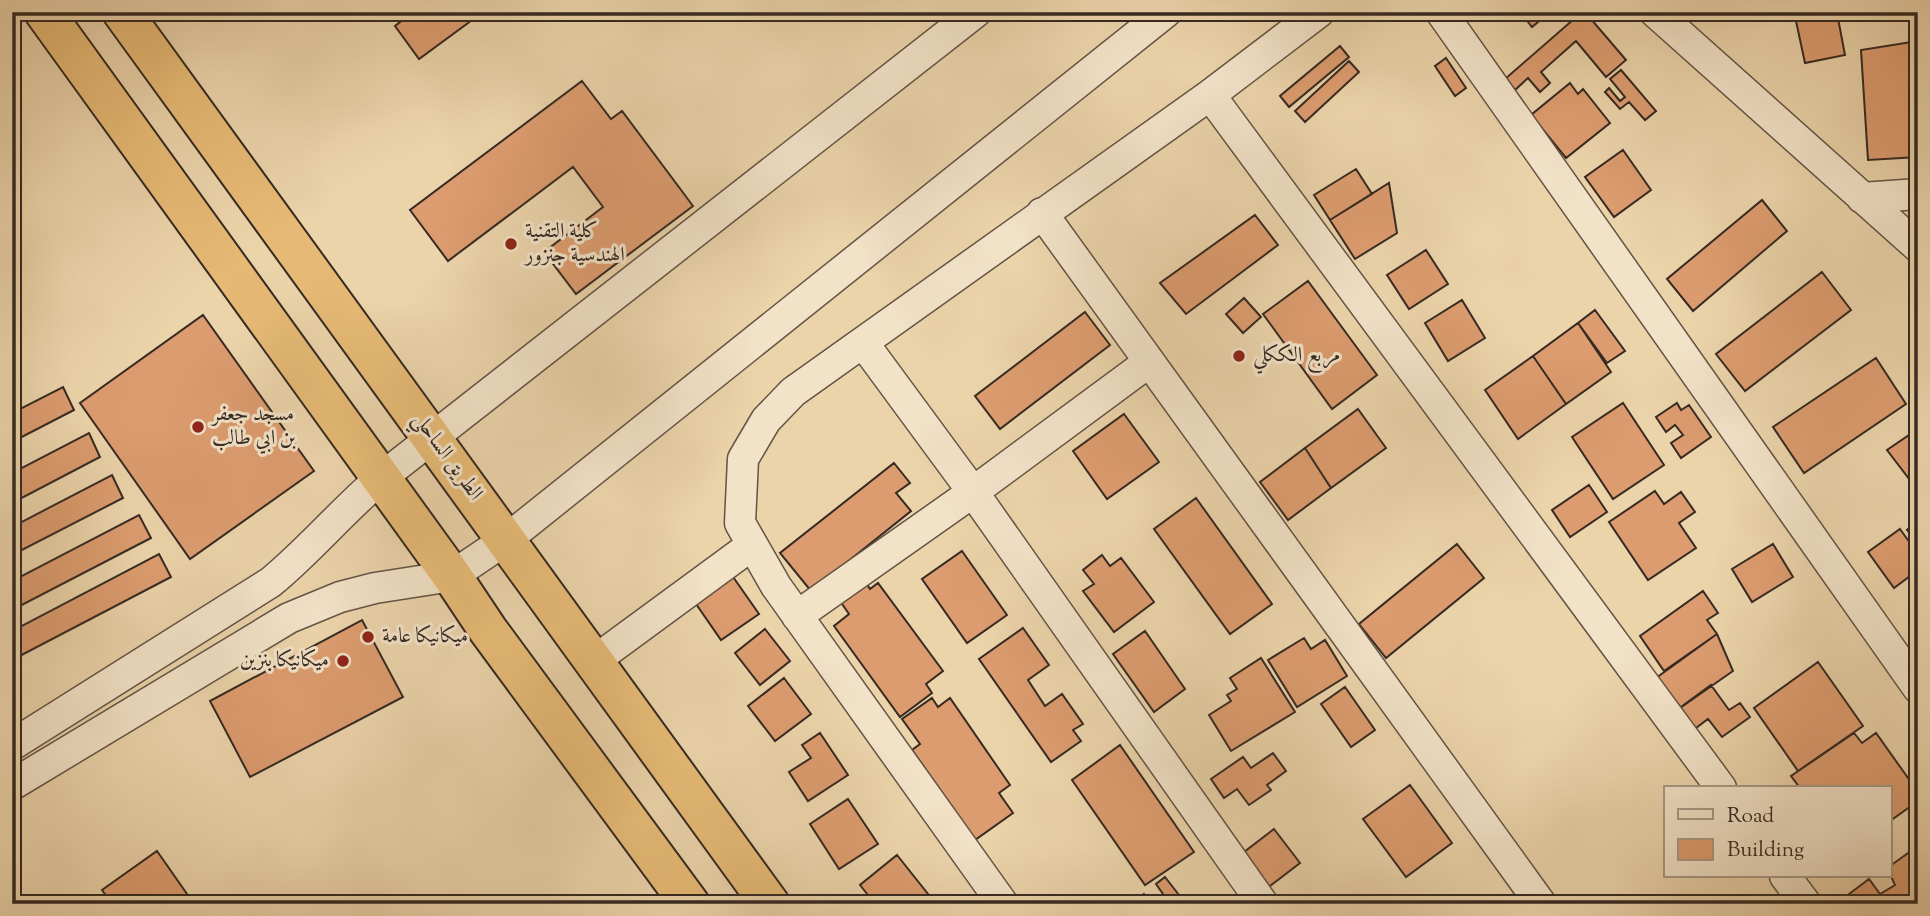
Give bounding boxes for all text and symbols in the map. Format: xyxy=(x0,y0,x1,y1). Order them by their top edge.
place label: كلية التقنية الهندسية جنزور xyxy=(523,217,625,271)
marker: كلية التقنية الهندسية جنزور xyxy=(503,236,519,252)
place label: مربع الككلي xyxy=(1253,341,1340,374)
marker: مربع الككلي xyxy=(1231,348,1247,364)
place label: مسجد جعفر بن ابي طالب xyxy=(210,400,296,454)
street label: الطريق الساحلي xyxy=(402,407,489,509)
marker: مسجد جعفر بن ابي طالب xyxy=(190,419,206,435)
place label: ميكانيكا عامة xyxy=(382,622,468,652)
marker: ميكانيكا عامة xyxy=(360,629,376,645)
place label: ميكانيكا بنزين xyxy=(240,646,329,676)
marker: ميكانيكا بنزين xyxy=(335,653,351,669)
legend xyxy=(1664,786,1892,878)
text: Road xyxy=(1727,802,1774,832)
text: Building xyxy=(1727,836,1804,866)

